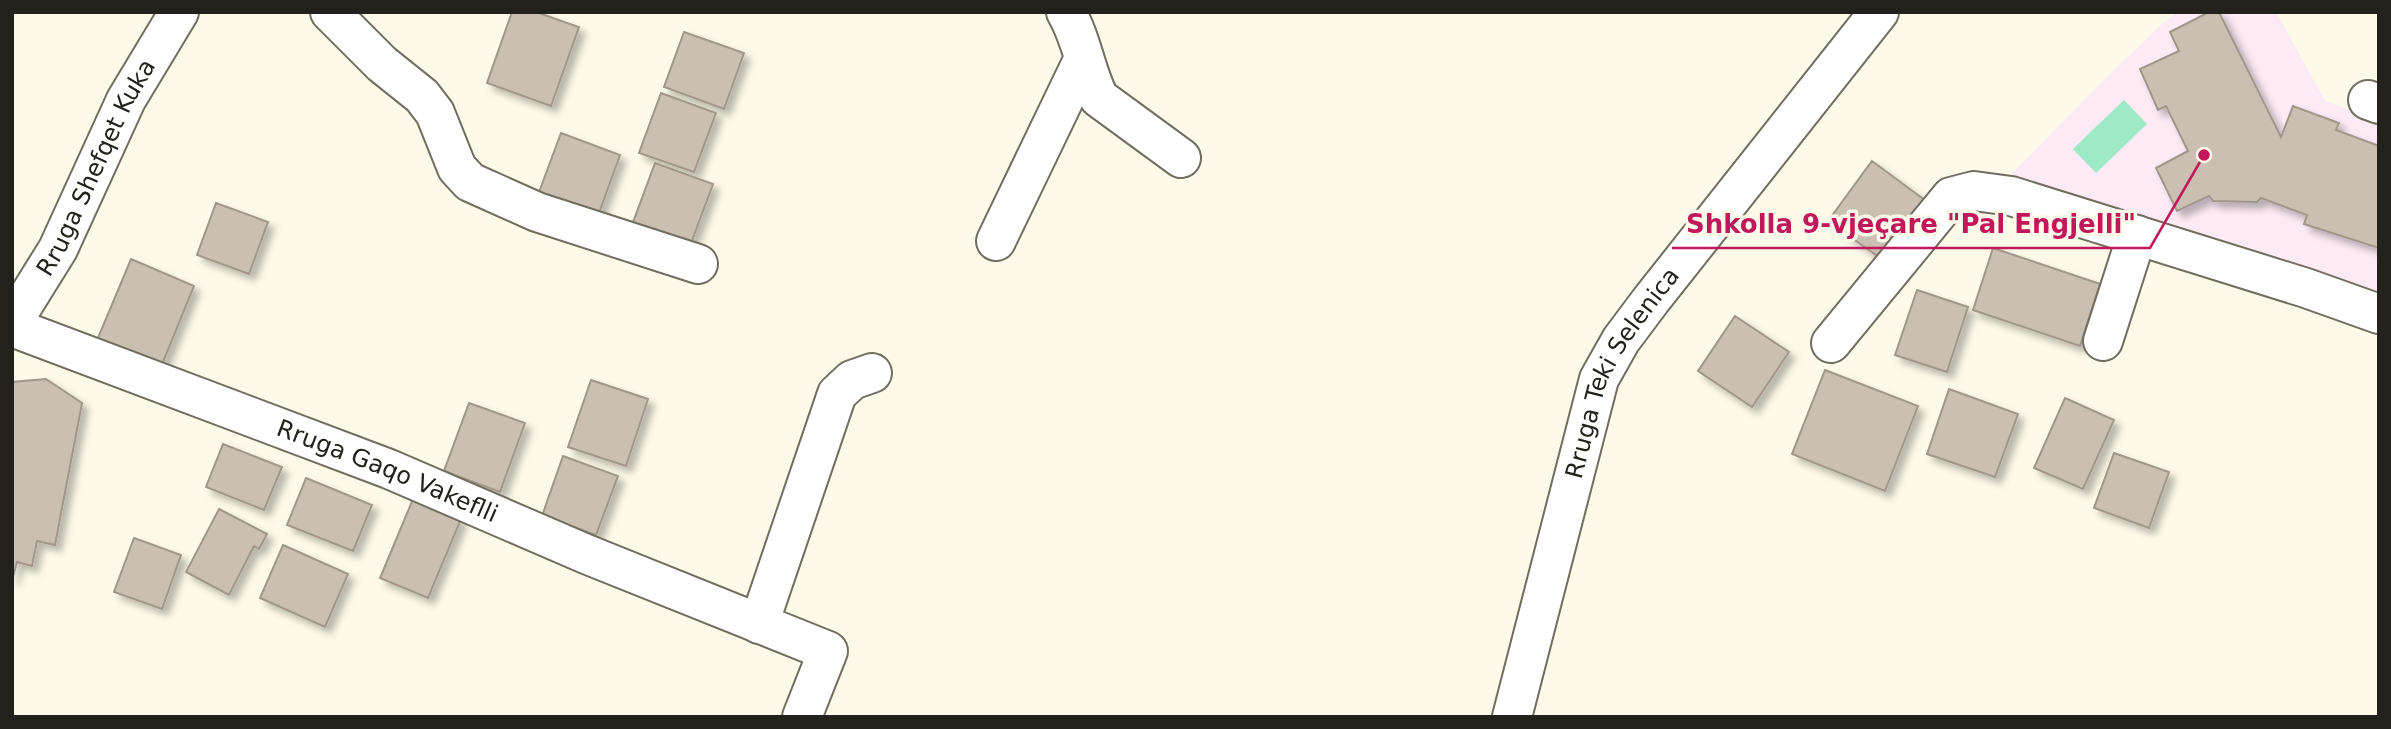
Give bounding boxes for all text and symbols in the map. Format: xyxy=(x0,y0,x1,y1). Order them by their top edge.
street label: Rruga Shefqet Kuka xyxy=(31,54,161,281)
callout: Shkolla 9-vjeçare "Pal Engjelli" xyxy=(1672,201,2150,248)
text: Shkolla 9-vjeçare "Pal Engjelli" xyxy=(1686,209,2136,239)
street label: Rruga Teki Selenica xyxy=(1560,262,1685,481)
street label: Rruga Gaqo Vakeflli xyxy=(273,414,502,528)

